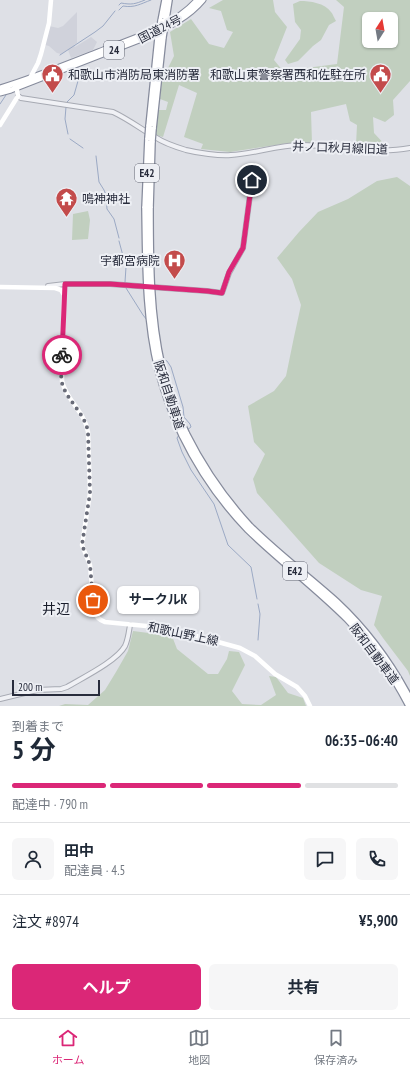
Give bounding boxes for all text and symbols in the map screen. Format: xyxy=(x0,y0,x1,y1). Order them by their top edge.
street label: 国道24号 xyxy=(136,11,184,46)
north arrow xyxy=(362,12,398,48)
map controls xyxy=(362,12,398,48)
road number: 24 xyxy=(104,41,124,59)
public building icon: 和歌山市消防局東消防署 xyxy=(39,62,65,95)
public building icon: 和歌山東警察署西和佐駐在所 xyxy=(368,62,394,95)
place label: 和歌山市消防局東消防署 xyxy=(68,67,200,82)
place label: 和歌山東警察署西和佐駐在所 xyxy=(210,67,366,82)
street label: 井ノ口秋月線旧道 xyxy=(292,138,388,157)
pin xyxy=(235,163,269,197)
road number: E42 xyxy=(135,164,159,182)
icon: home xyxy=(241,169,263,191)
temple icon: 鳴神神社 xyxy=(54,186,80,219)
place label: 鳴神神社 xyxy=(82,191,130,206)
hospital icon: 宇都宮病院 xyxy=(162,248,188,281)
place label: 宇都宮病院 xyxy=(100,253,160,268)
courier xyxy=(42,335,82,375)
icon: bike xyxy=(51,344,73,366)
street label: 阪和自動車道 xyxy=(151,358,188,431)
road number: E42 xyxy=(283,562,307,580)
pin xyxy=(76,583,110,617)
callout: サークルK xyxy=(117,586,199,614)
icon: bag xyxy=(82,589,104,611)
text: サークルK xyxy=(129,591,187,608)
district label: 井辺 xyxy=(42,600,70,618)
street label: 和歌山野上線 xyxy=(146,619,220,648)
street label: 阪和自動車道 xyxy=(347,620,402,687)
scale bar xyxy=(12,678,100,697)
text: 200 m xyxy=(18,680,42,694)
text: 到着まで xyxy=(12,718,64,735)
text: 06:35–06:40 xyxy=(325,731,398,750)
text: 5 分 xyxy=(12,733,56,766)
text: 配達中 · 790 m xyxy=(12,796,88,813)
button: person xyxy=(12,838,54,880)
button: chat xyxy=(304,838,346,880)
button: phone xyxy=(356,838,398,880)
text: 田中 xyxy=(64,841,94,860)
text: 配達員 · 4.5 xyxy=(64,862,125,879)
text: ¥5,900 xyxy=(359,911,398,930)
text: 注文 #8974 xyxy=(12,912,79,931)
button: ヘルプ xyxy=(12,964,201,1010)
button: 共有 xyxy=(209,964,398,1010)
tab: ホーム xyxy=(52,1027,85,1067)
tab: 地図 xyxy=(188,1027,210,1067)
tab: 保存済み xyxy=(314,1027,358,1067)

